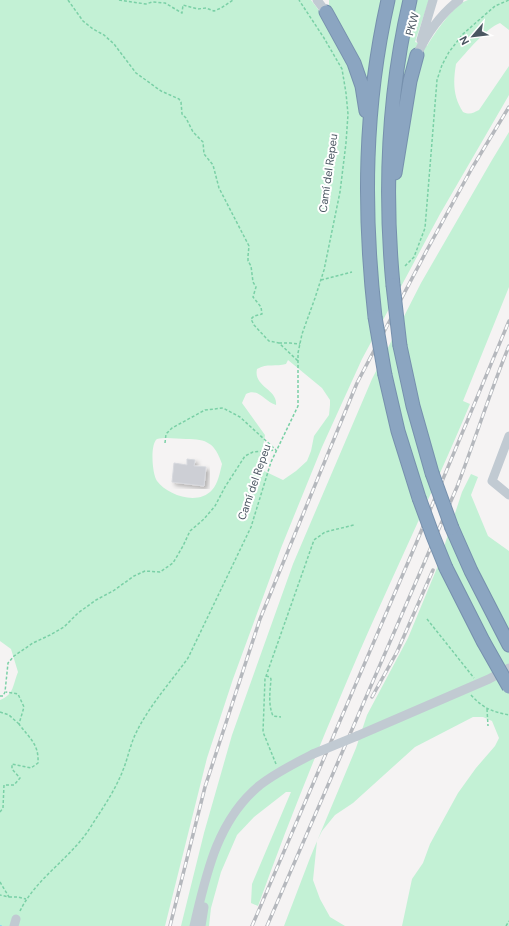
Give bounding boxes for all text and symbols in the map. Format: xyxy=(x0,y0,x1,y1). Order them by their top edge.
street label: PKW xyxy=(402,11,422,37)
north arrow xyxy=(453,16,493,56)
text: N xyxy=(456,34,472,48)
street label: Camí del Repeu xyxy=(316,133,340,213)
street label: Camí del Repeu xyxy=(234,442,274,522)

